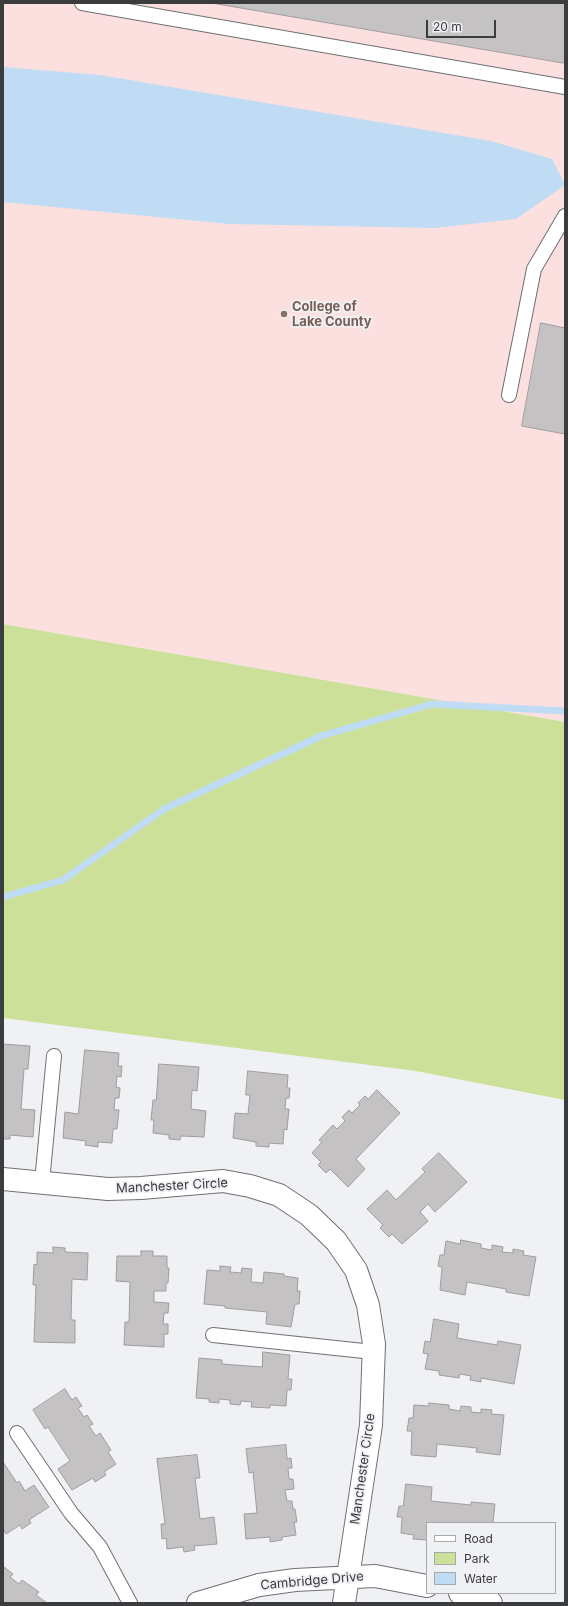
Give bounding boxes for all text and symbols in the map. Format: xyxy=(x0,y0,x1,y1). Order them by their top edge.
scale bar xyxy=(428,12,498,38)
text: 20 m xyxy=(433,19,462,34)
place label: College of Lake County xyxy=(292,299,372,330)
marker: College of Lake County xyxy=(279,309,289,319)
street label: Manchester Circle xyxy=(116,1175,228,1197)
street label: Manchester Circle xyxy=(347,1412,379,1526)
legend xyxy=(426,1522,556,1594)
text: Road xyxy=(464,1531,493,1546)
text: Park xyxy=(464,1551,490,1566)
street label: Cambridge Drive xyxy=(260,1569,364,1593)
text: Water xyxy=(464,1571,497,1586)

